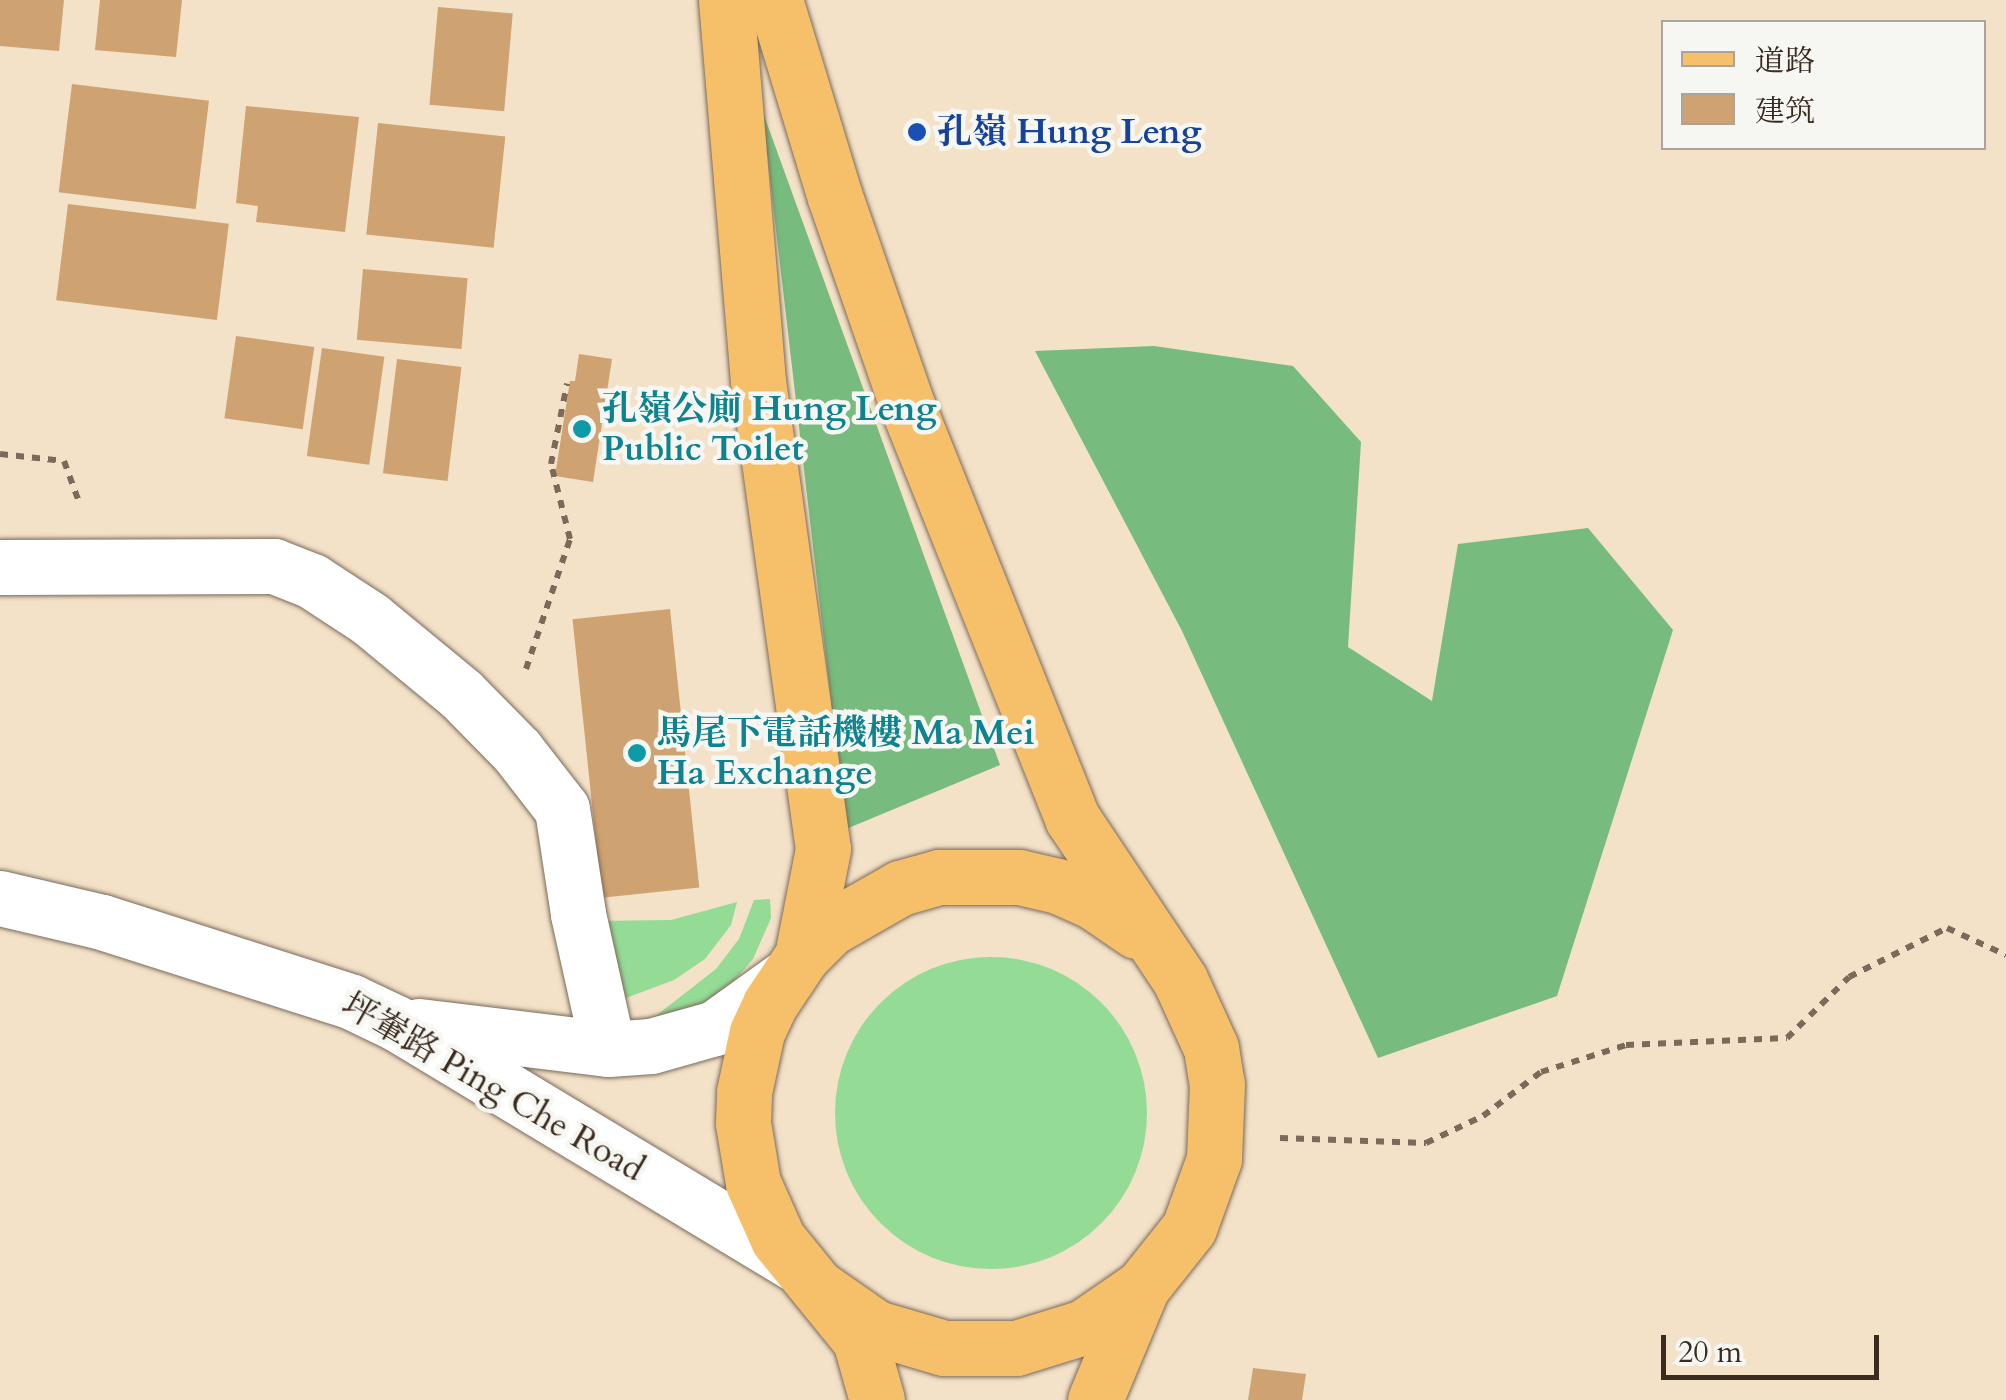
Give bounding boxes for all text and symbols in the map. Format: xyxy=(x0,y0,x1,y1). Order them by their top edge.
legend xyxy=(1661,20,1986,150)
text: 道路 xyxy=(1755,41,1815,82)
text: 建筑 xyxy=(1755,91,1815,132)
place label: 孔嶺 Hung Leng xyxy=(937,111,1202,153)
marker: 孔嶺 Hung Leng xyxy=(906,121,928,143)
place label: 孔嶺公廁 Hung Leng Public Toilet xyxy=(602,388,937,470)
marker: 孔嶺公廁 Hung Leng Public Toilet xyxy=(571,418,593,440)
place label: 馬尾下電話機樓 Ma Mei Ha Exchange xyxy=(657,712,1035,794)
marker: 馬尾下電話機樓 Ma Mei Ha Exchange xyxy=(626,742,648,764)
street label: 坪輋路 Ping Che Road xyxy=(334,983,652,1191)
scale bar xyxy=(1666,1315,1884,1377)
text: 20 m xyxy=(1678,1332,1742,1373)

